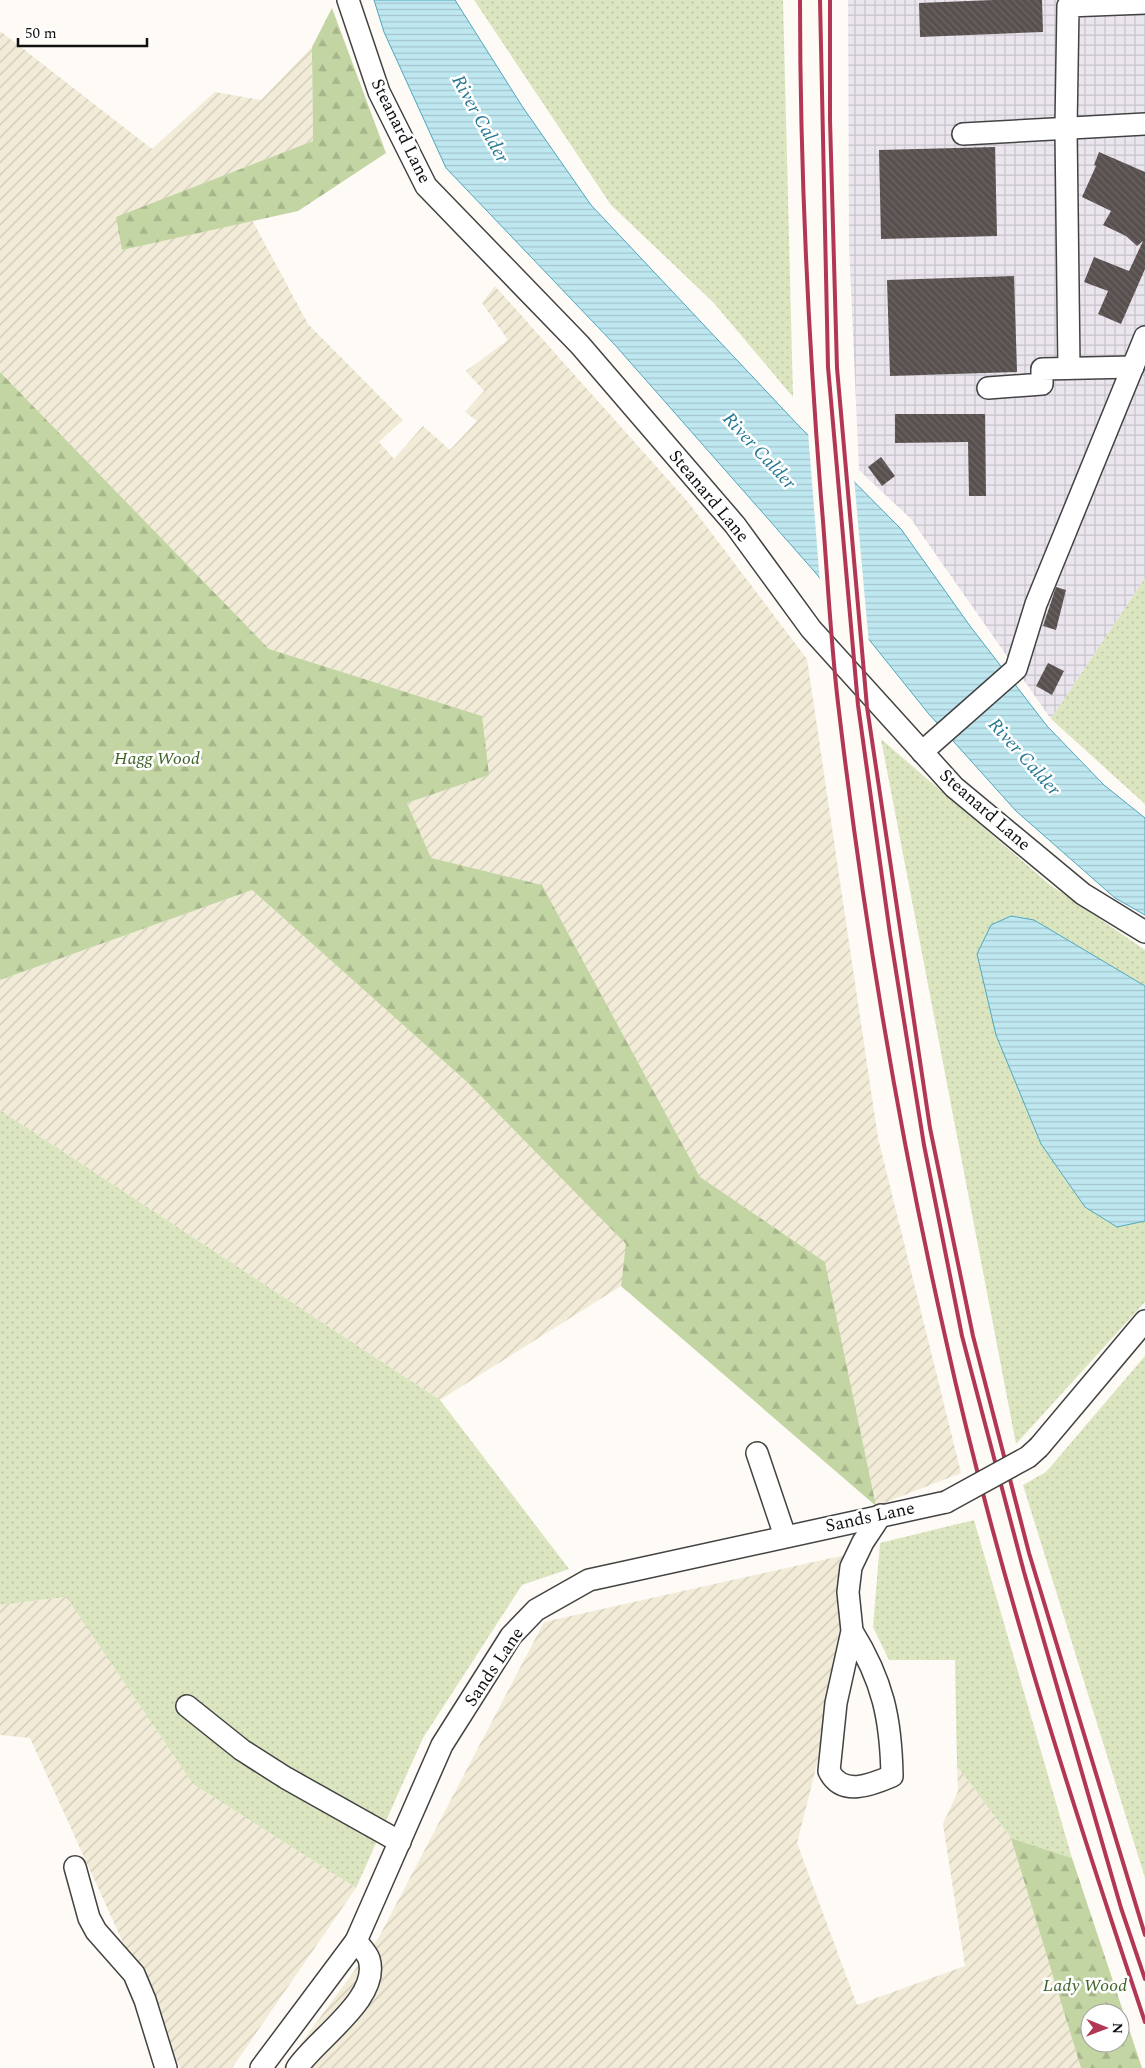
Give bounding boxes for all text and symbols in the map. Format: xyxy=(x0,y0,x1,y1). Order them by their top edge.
scale bar xyxy=(18,15,146,47)
text: 50 m xyxy=(25,22,57,45)
water label: River Calder xyxy=(444,70,516,169)
street label: Steanard Lane xyxy=(364,74,438,188)
water label: River Calder xyxy=(715,406,803,497)
street label: Steanard Lane xyxy=(662,444,756,548)
water label: River Calder xyxy=(981,711,1068,803)
park label: Hagg Wood xyxy=(114,745,200,772)
street label: Steanard Lane xyxy=(933,762,1037,858)
street label: Sands Lane xyxy=(823,1494,917,1540)
street label: Sands Lane xyxy=(457,1622,531,1712)
park label: Lady Wood xyxy=(1043,1972,1127,1999)
north arrow xyxy=(1080,2003,1130,2053)
text: N xyxy=(1107,2022,1128,2034)

